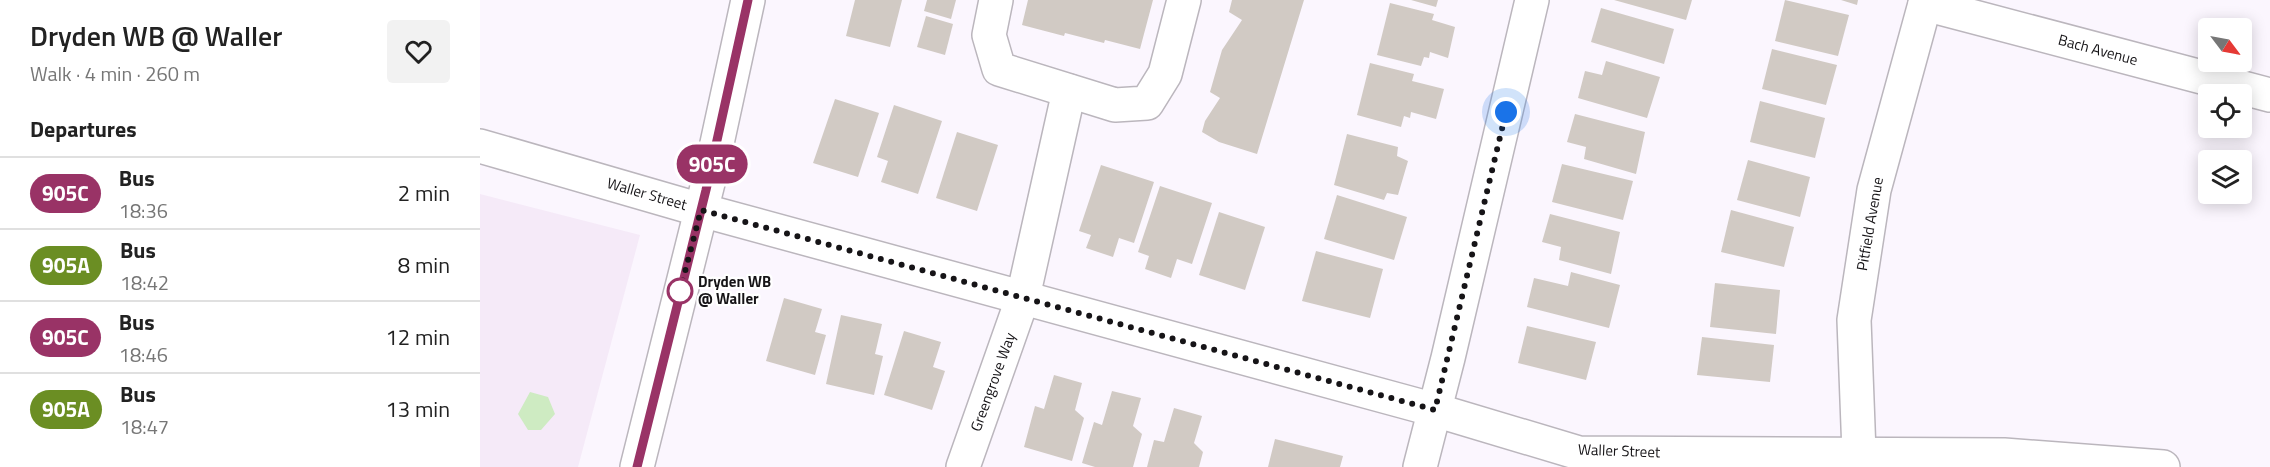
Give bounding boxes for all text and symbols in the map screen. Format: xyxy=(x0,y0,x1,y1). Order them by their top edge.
text: Dryden WB @ Waller xyxy=(30,14,282,57)
north arrow xyxy=(2198,18,2252,72)
map controls xyxy=(2198,18,2252,204)
button: heart xyxy=(387,20,450,83)
street label: Bach Avenue xyxy=(2056,28,2141,71)
text: Walk · 4 min · 260 m xyxy=(30,58,200,89)
button: locate xyxy=(2198,84,2252,138)
your location xyxy=(1491,97,1521,127)
text: Departures xyxy=(30,112,137,146)
line badge: 905C xyxy=(670,144,754,184)
text: 905C xyxy=(689,148,735,180)
button: layers xyxy=(2198,150,2252,204)
text: Bus xyxy=(119,161,155,195)
street label: Waller Street xyxy=(604,171,691,216)
street label: Pitfield Avenue xyxy=(1850,175,1889,273)
text: 2 min xyxy=(398,176,450,210)
text: 905C xyxy=(42,177,89,209)
text: 18:36 xyxy=(119,195,168,226)
text: Bus xyxy=(120,233,156,267)
text: 8 min xyxy=(398,248,450,282)
text: 905A xyxy=(42,249,90,281)
text: 18:42 xyxy=(120,267,169,298)
place label: Dryden WB @ Waller xyxy=(698,270,771,310)
marker: Dryden WB @ Waller xyxy=(667,278,693,304)
text: Bus xyxy=(119,305,155,339)
text: 12 min xyxy=(385,320,450,354)
text: 905C xyxy=(42,321,89,353)
street label: Greengrove Way xyxy=(964,329,1021,435)
text: 18:46 xyxy=(119,339,168,370)
text: Bus xyxy=(120,377,156,411)
text: 13 min xyxy=(385,392,450,426)
text: 905A xyxy=(42,393,90,425)
text: 18:47 xyxy=(120,411,169,442)
street label: Waller Street xyxy=(1578,438,1661,463)

